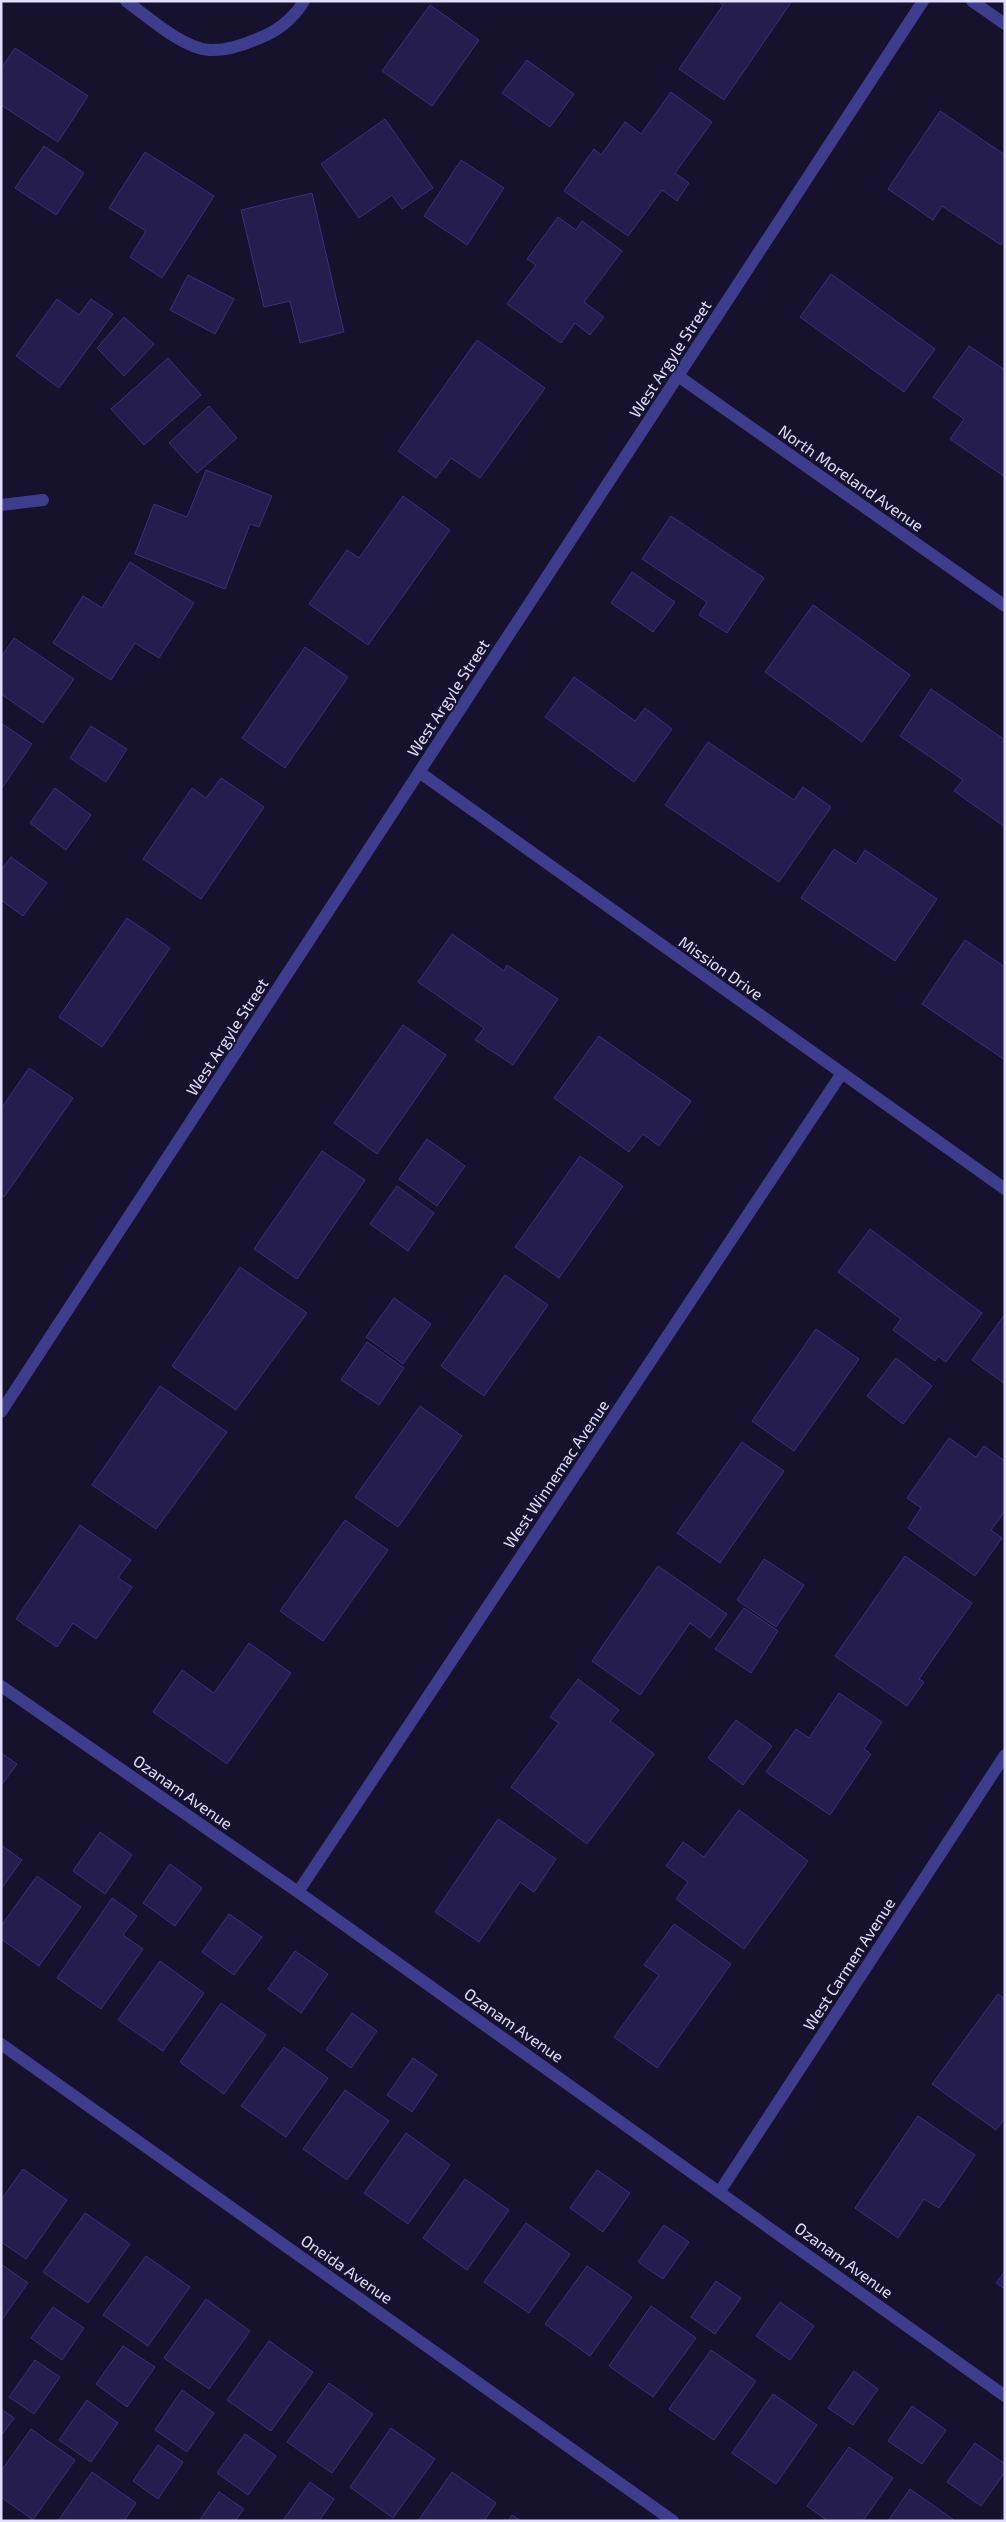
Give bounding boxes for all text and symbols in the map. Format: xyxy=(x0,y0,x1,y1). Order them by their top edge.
street label: West Argyle Street xyxy=(625,297,715,421)
street label: North Moreland Avenue xyxy=(775,420,927,535)
street label: West Argyle Street xyxy=(403,636,493,760)
street label: Mission Drive xyxy=(676,932,767,1004)
street label: West Argyle Street xyxy=(182,975,272,1099)
street label: West Winnemac Avenue xyxy=(499,1396,612,1551)
street label: Ozanam Avenue xyxy=(130,1750,236,1833)
street label: West Carmen Avenue xyxy=(799,1894,899,2034)
street label: Ozanam Avenue xyxy=(461,1983,567,2066)
street label: Ozanam Avenue xyxy=(792,2218,897,2302)
street label: Oneida Avenue xyxy=(298,2230,397,2307)

